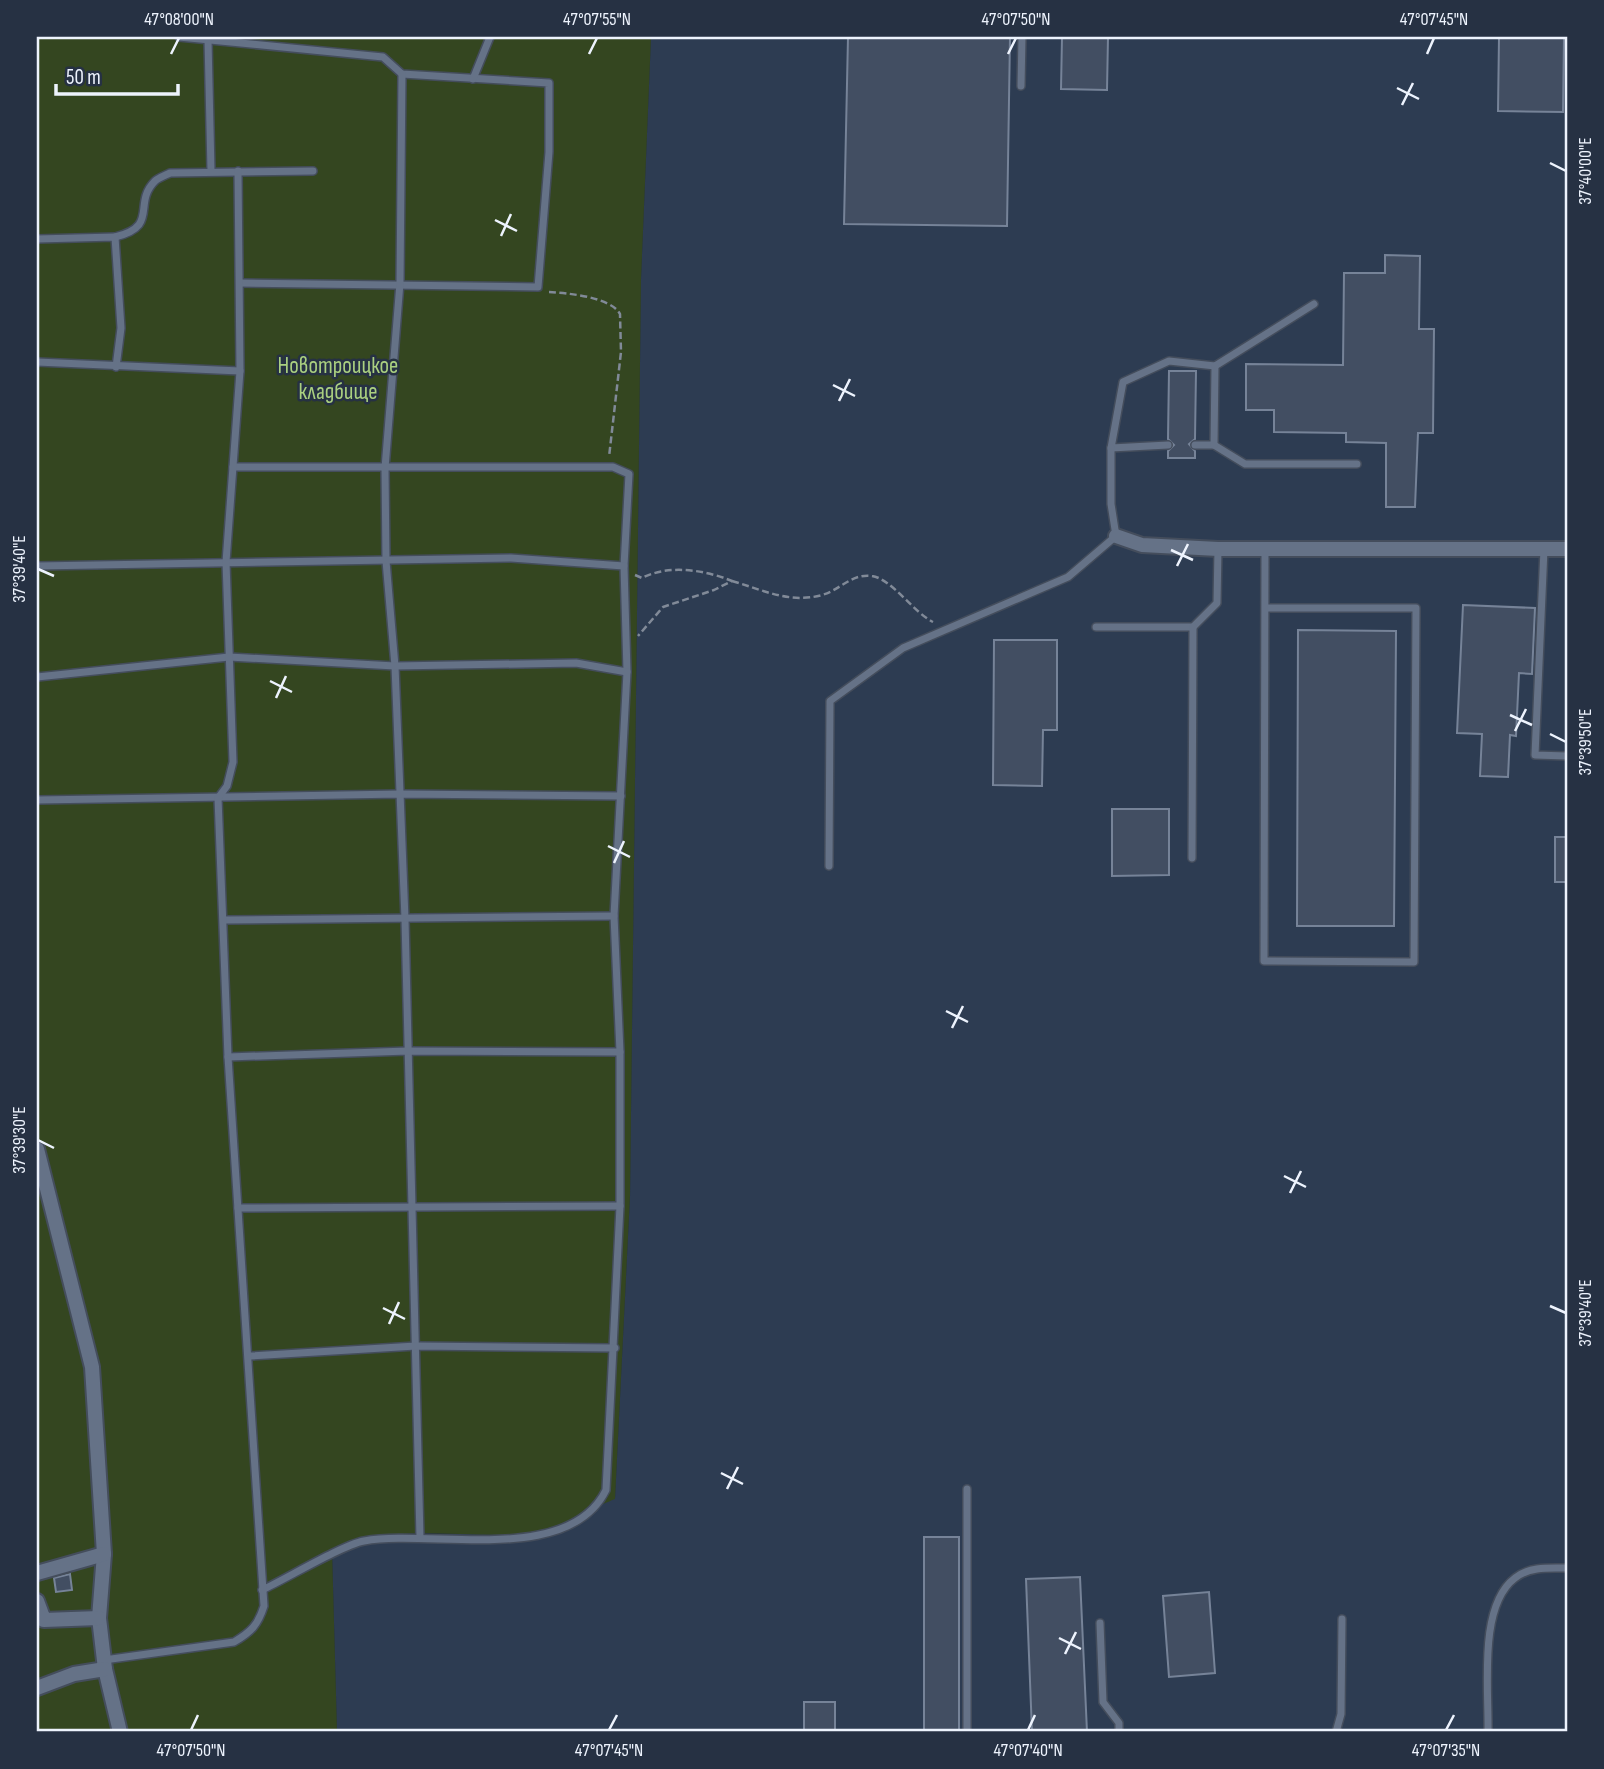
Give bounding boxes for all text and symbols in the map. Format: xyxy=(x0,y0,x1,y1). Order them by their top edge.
text: 47°08'00"N xyxy=(144,9,214,30)
text: 47°07'55"N xyxy=(563,9,631,30)
text: 47°07'50"N xyxy=(982,9,1050,30)
text: 47°07'45"N xyxy=(1400,9,1468,30)
scale bar xyxy=(56,52,178,96)
text: 50 m xyxy=(66,65,101,90)
text: 37°40'00"E xyxy=(1575,137,1596,205)
park label: Новотроицкое кладбище xyxy=(278,352,398,406)
text: 37°39'40"E xyxy=(9,535,30,603)
text: 37°39'50"E xyxy=(1575,708,1596,776)
text: 37°39'30"E xyxy=(9,1106,30,1174)
text: 37°39'40"E xyxy=(1575,1279,1596,1347)
text: 47°07'50"N xyxy=(157,1740,225,1761)
text: 47°07'45"N xyxy=(575,1740,643,1761)
text: 47°07'40"N xyxy=(993,1740,1063,1761)
text: 47°07'35"N xyxy=(1412,1740,1480,1761)

